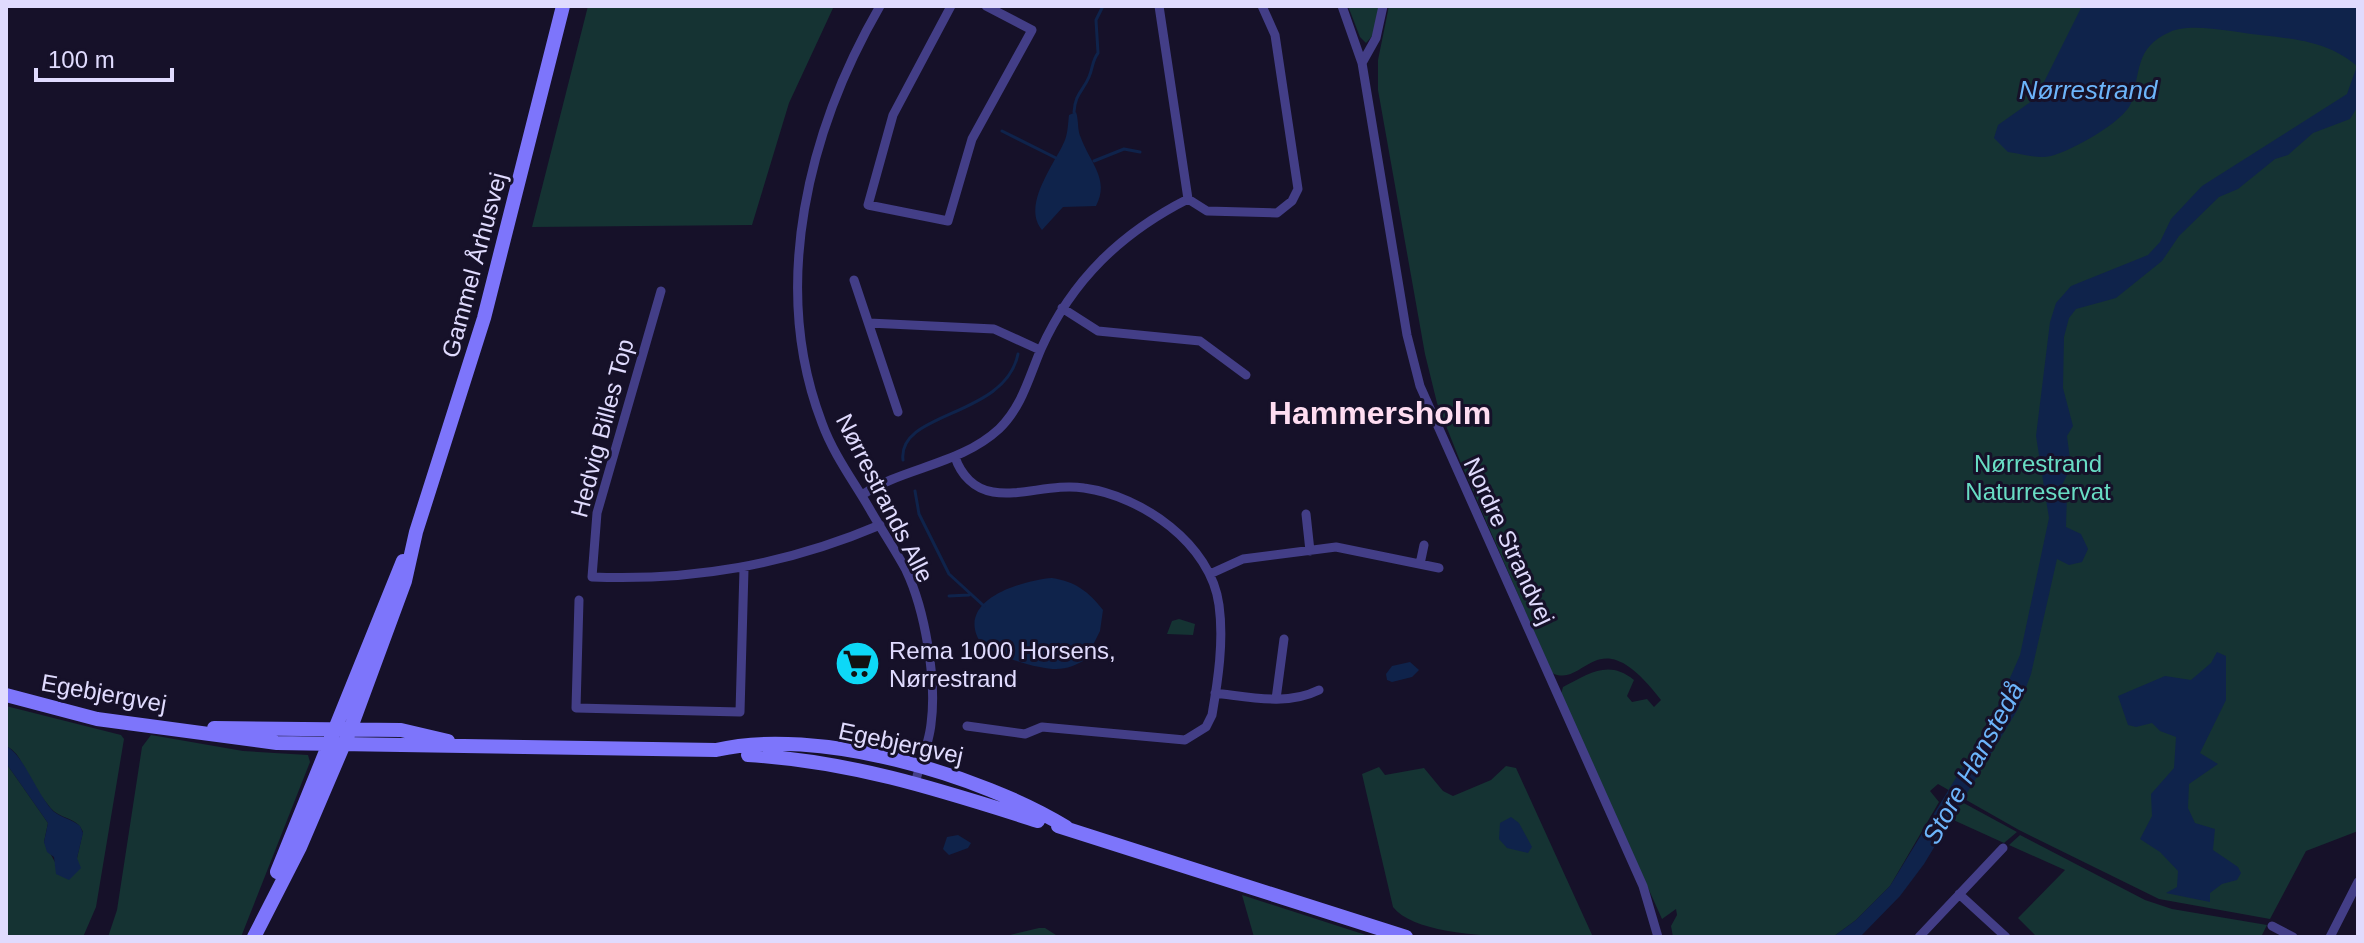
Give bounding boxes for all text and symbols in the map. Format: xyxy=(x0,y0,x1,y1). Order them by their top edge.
scale bar xyxy=(36,32,172,82)
text: 100 m xyxy=(48,46,115,73)
water label: Nørrestrand xyxy=(2019,75,2159,105)
street label: Gammel Århusvej xyxy=(436,169,512,361)
street label: Hedvig Billes Top xyxy=(565,336,639,520)
district label: Hammersholm xyxy=(1269,395,1491,431)
street label: Nørrestrands Alle xyxy=(831,409,939,587)
park label: Nørrestrand Naturreservat xyxy=(1965,450,2111,505)
street label: Nordre Strandvej xyxy=(1458,453,1560,629)
place label: Rema 1000 Horsens, Nørrestrand xyxy=(889,637,1116,692)
supermarket icon: Rema 1000 Horsens, Nørrestrand xyxy=(834,640,882,688)
street label: Egebjergvej xyxy=(39,669,169,717)
water label: Store Hanstedå xyxy=(1916,677,2030,849)
street label: Egebjergvej xyxy=(836,717,966,769)

